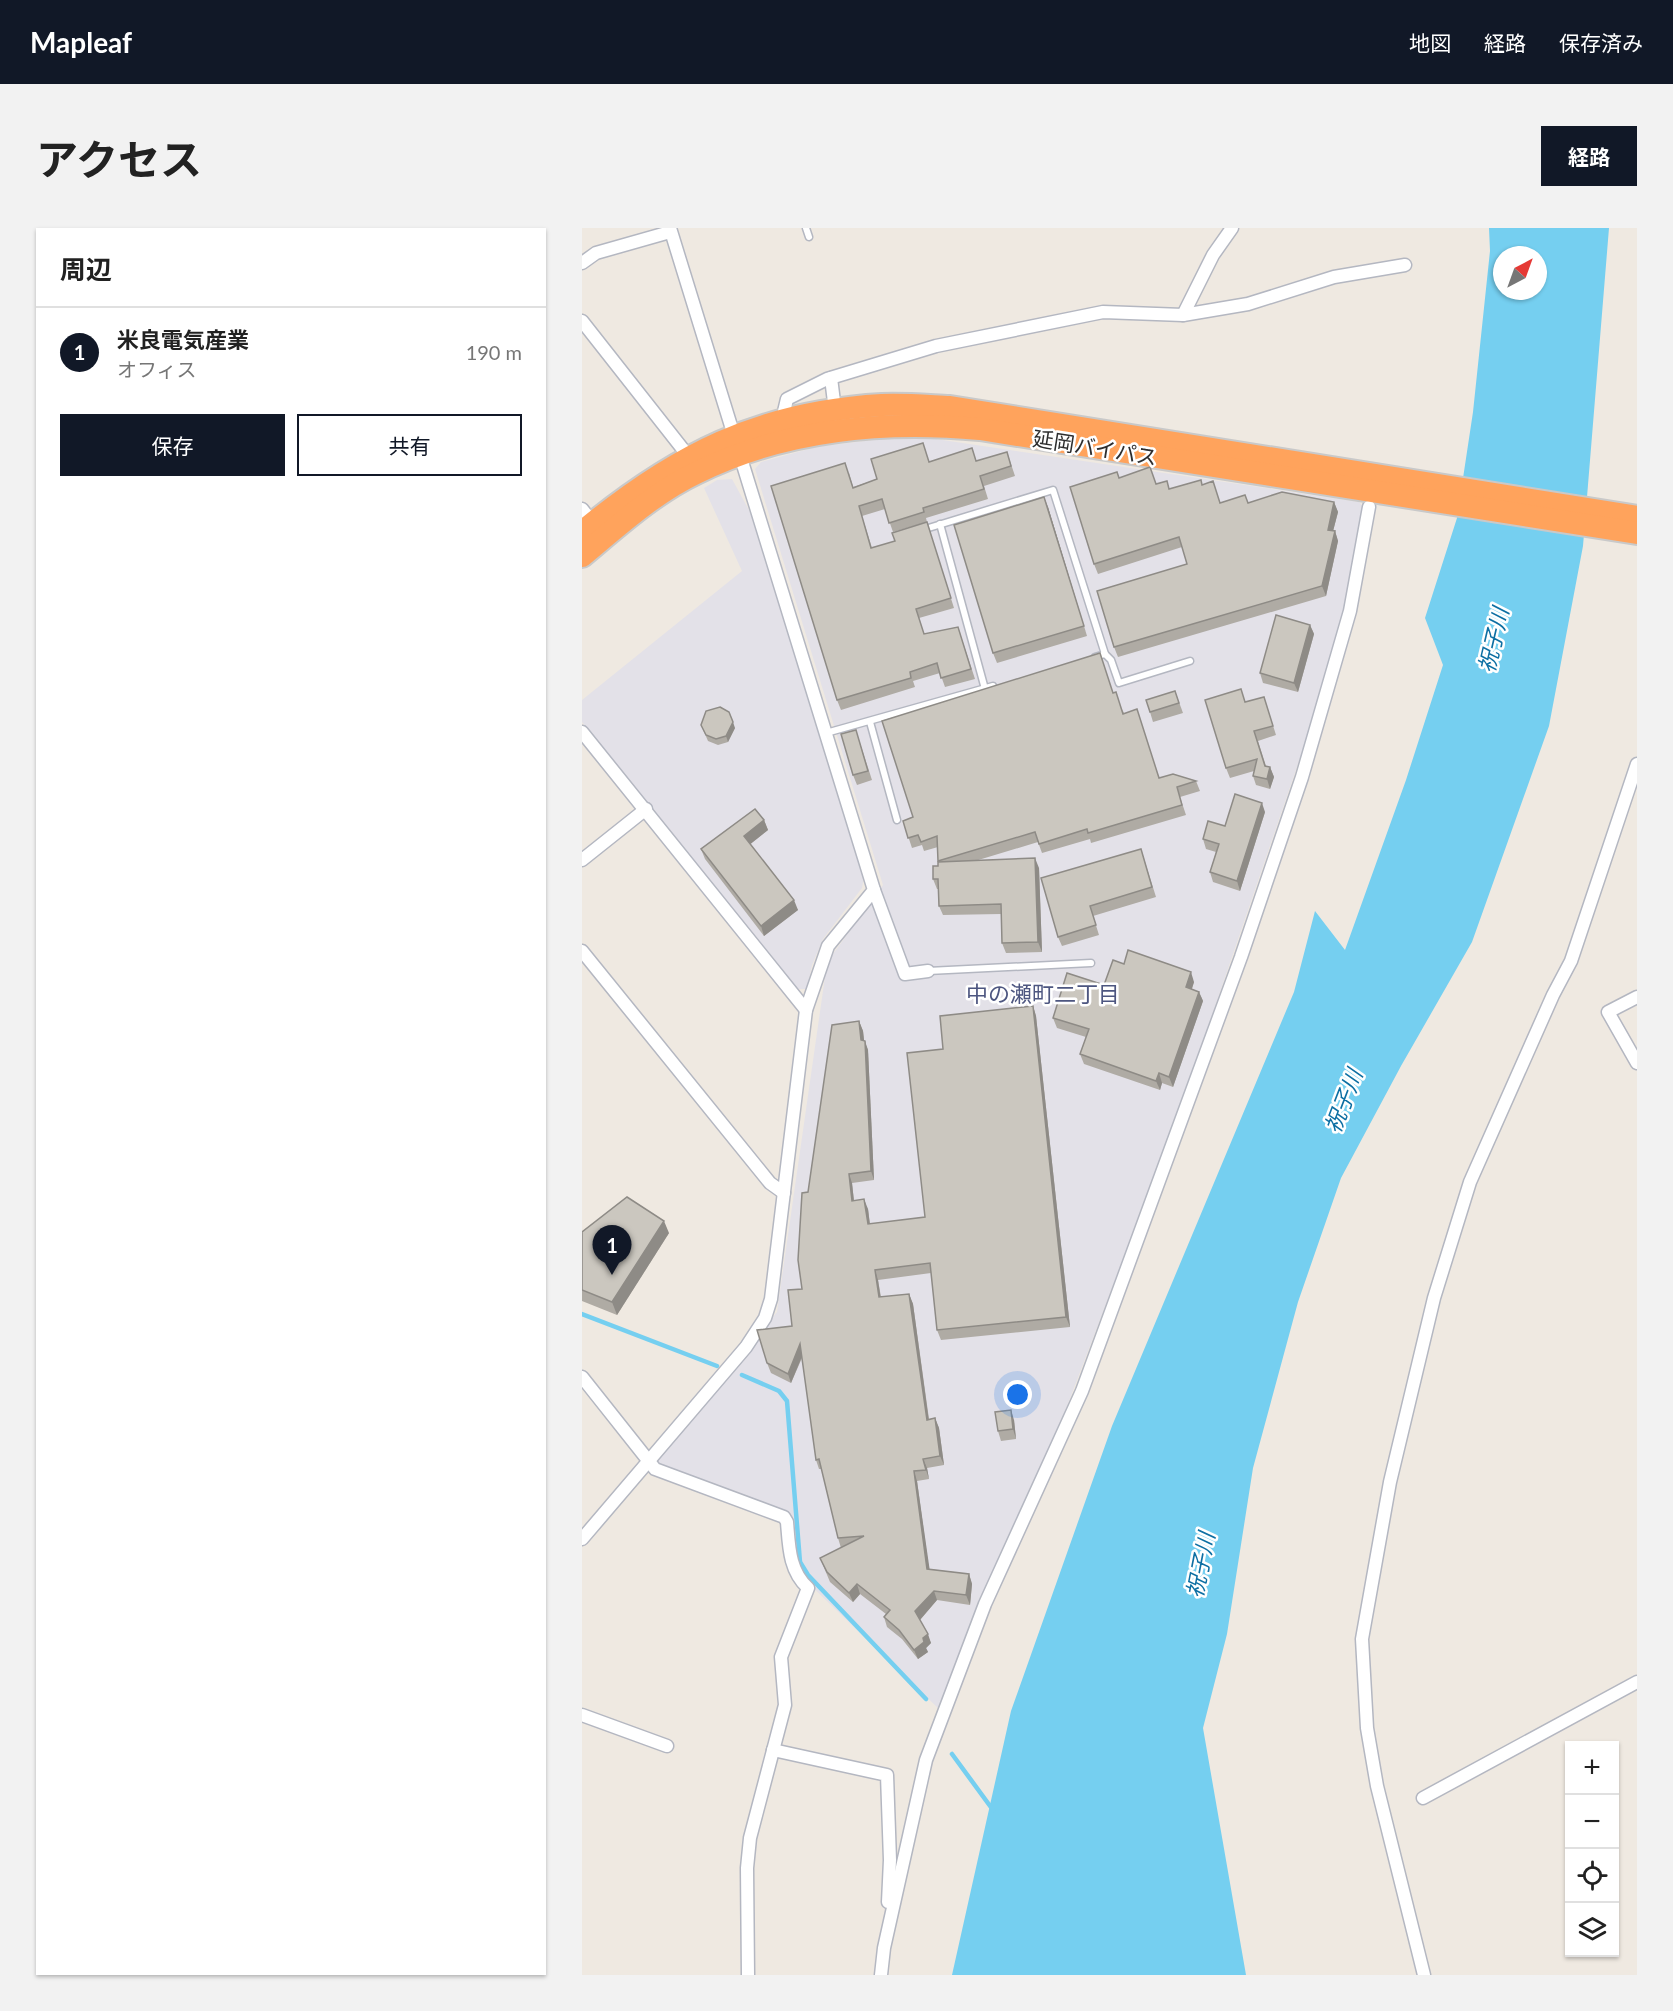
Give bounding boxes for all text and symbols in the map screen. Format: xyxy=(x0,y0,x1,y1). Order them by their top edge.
text: Mapleaf xyxy=(30,25,132,59)
text: 地図 xyxy=(1409,30,1451,55)
text: 経路 xyxy=(1484,30,1526,55)
text: 保存済み xyxy=(1559,30,1643,55)
button: 経路 xyxy=(1541,126,1637,186)
text: アクセス xyxy=(36,134,202,184)
north arrow xyxy=(1493,246,1547,300)
text: 周辺 xyxy=(60,253,112,285)
text: 米良電気産業 xyxy=(117,326,249,353)
text: 1 xyxy=(74,340,85,364)
text: 190 m xyxy=(466,340,522,364)
text: オフィス xyxy=(117,357,197,381)
button: 保存 xyxy=(60,414,285,476)
button: 共有 xyxy=(297,414,522,476)
street label: 延岡バイパス xyxy=(1031,425,1159,469)
water label: 祝子川 xyxy=(1472,603,1514,675)
district label: 中の瀬町二丁目 xyxy=(966,980,1120,1007)
water label: 祝子川 xyxy=(1319,1063,1368,1137)
pin: 1 xyxy=(592,1226,632,1275)
your location xyxy=(1003,1380,1032,1409)
water label: 祝子川 xyxy=(1180,1528,1220,1600)
map controls xyxy=(1565,1741,1619,1957)
button: + xyxy=(1565,1741,1619,1795)
button: − xyxy=(1565,1795,1619,1849)
button: locate xyxy=(1565,1849,1619,1903)
button: layers xyxy=(1565,1903,1619,1957)

